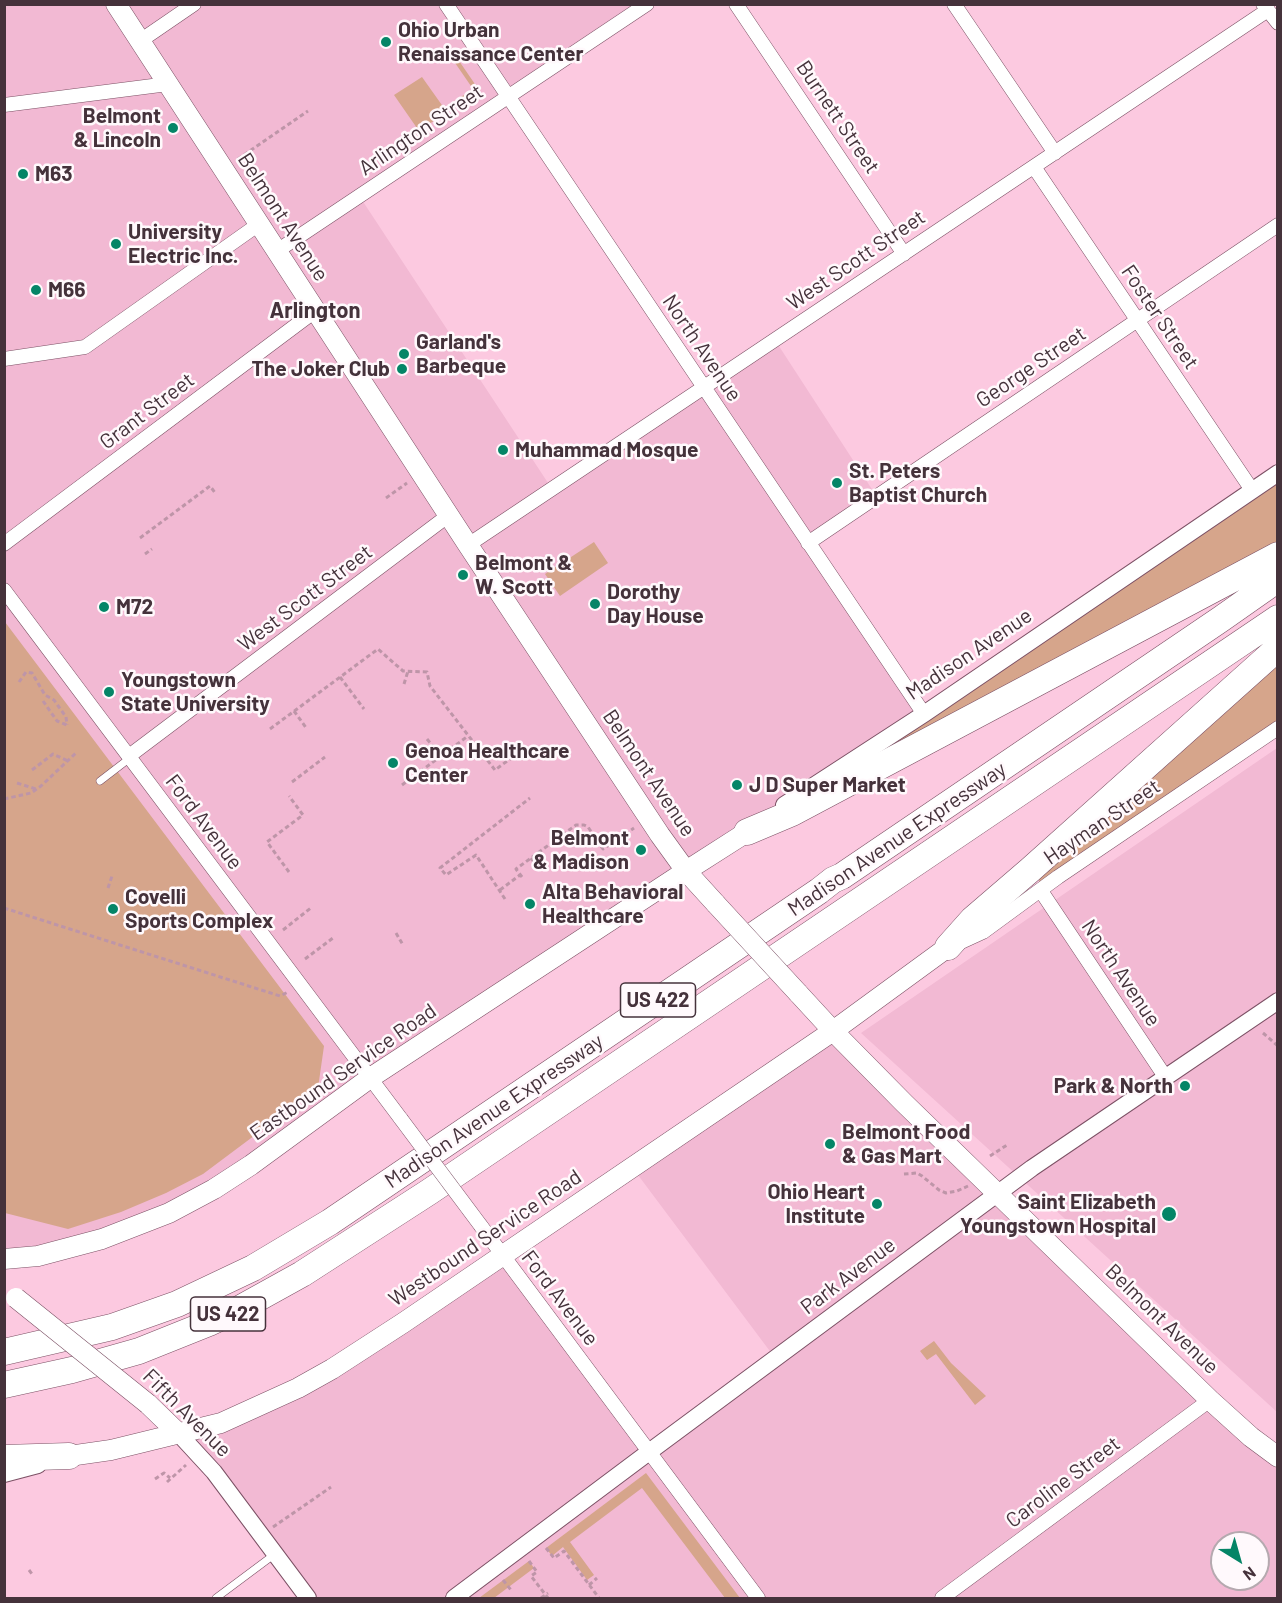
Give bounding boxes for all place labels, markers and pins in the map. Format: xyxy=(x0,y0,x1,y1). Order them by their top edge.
place label: Ohio Urban Renaissance Center xyxy=(398,17,583,67)
marker: Ohio Urban Renaissance Center xyxy=(379,35,393,49)
place label: Belmont & Lincoln xyxy=(74,103,161,153)
marker: Belmont & Lincoln xyxy=(166,121,180,135)
place label: M63 xyxy=(35,161,73,187)
marker: M63 xyxy=(16,167,30,181)
place label: University Electric Inc. xyxy=(128,219,238,269)
marker: University Electric Inc. xyxy=(109,237,123,251)
place label: M66 xyxy=(48,277,86,303)
marker: M66 xyxy=(29,283,43,297)
place label: Garland's Barbeque xyxy=(416,329,506,379)
marker: Garland's Barbeque xyxy=(397,347,411,361)
place label: The Joker Club xyxy=(252,356,390,382)
marker: The Joker Club xyxy=(395,362,409,376)
place label: Muhammad Mosque xyxy=(515,437,698,463)
marker: Muhammad Mosque xyxy=(496,443,510,457)
place label: St. Peters Baptist Church xyxy=(849,458,987,508)
marker: St. Peters Baptist Church xyxy=(830,476,844,490)
place label: Belmont & W. Scott xyxy=(475,550,572,600)
marker: Belmont & W. Scott xyxy=(456,568,470,582)
place label: Dorothy Day House xyxy=(607,579,704,629)
place label: M72 xyxy=(116,594,153,620)
marker: Dorothy Day House xyxy=(588,597,602,611)
marker: M72 xyxy=(97,600,111,614)
place label: Youngstown State University xyxy=(121,667,270,717)
marker: Youngstown State University xyxy=(102,685,116,699)
place label: Genoa Healthcare Center xyxy=(405,738,569,788)
marker: Genoa Healthcare Center xyxy=(386,756,400,770)
place label: J D Super Market xyxy=(749,772,906,798)
marker: J D Super Market xyxy=(730,778,744,792)
place label: Belmont & Madison xyxy=(533,825,629,875)
marker: Belmont & Madison xyxy=(634,843,648,857)
place label: Alta Behavioral Healthcare xyxy=(542,879,683,929)
place label: Covelli Sports Complex xyxy=(125,884,273,934)
marker: Alta Behavioral Healthcare xyxy=(523,897,537,911)
marker: Covelli Sports Complex xyxy=(106,902,120,916)
place label: Park & North xyxy=(1054,1073,1173,1099)
marker: Park & North xyxy=(1178,1079,1192,1093)
place label: Belmont Food & Gas Mart xyxy=(842,1119,970,1169)
marker: Belmont Food & Gas Mart xyxy=(823,1137,837,1151)
place label: Ohio Heart Institute xyxy=(767,1179,865,1229)
place label: Saint Elizabeth Youngstown Hospital xyxy=(960,1189,1156,1239)
marker: Ohio Heart Institute xyxy=(870,1197,884,1211)
marker: Saint Elizabeth Youngstown Hospital xyxy=(1160,1205,1178,1223)

